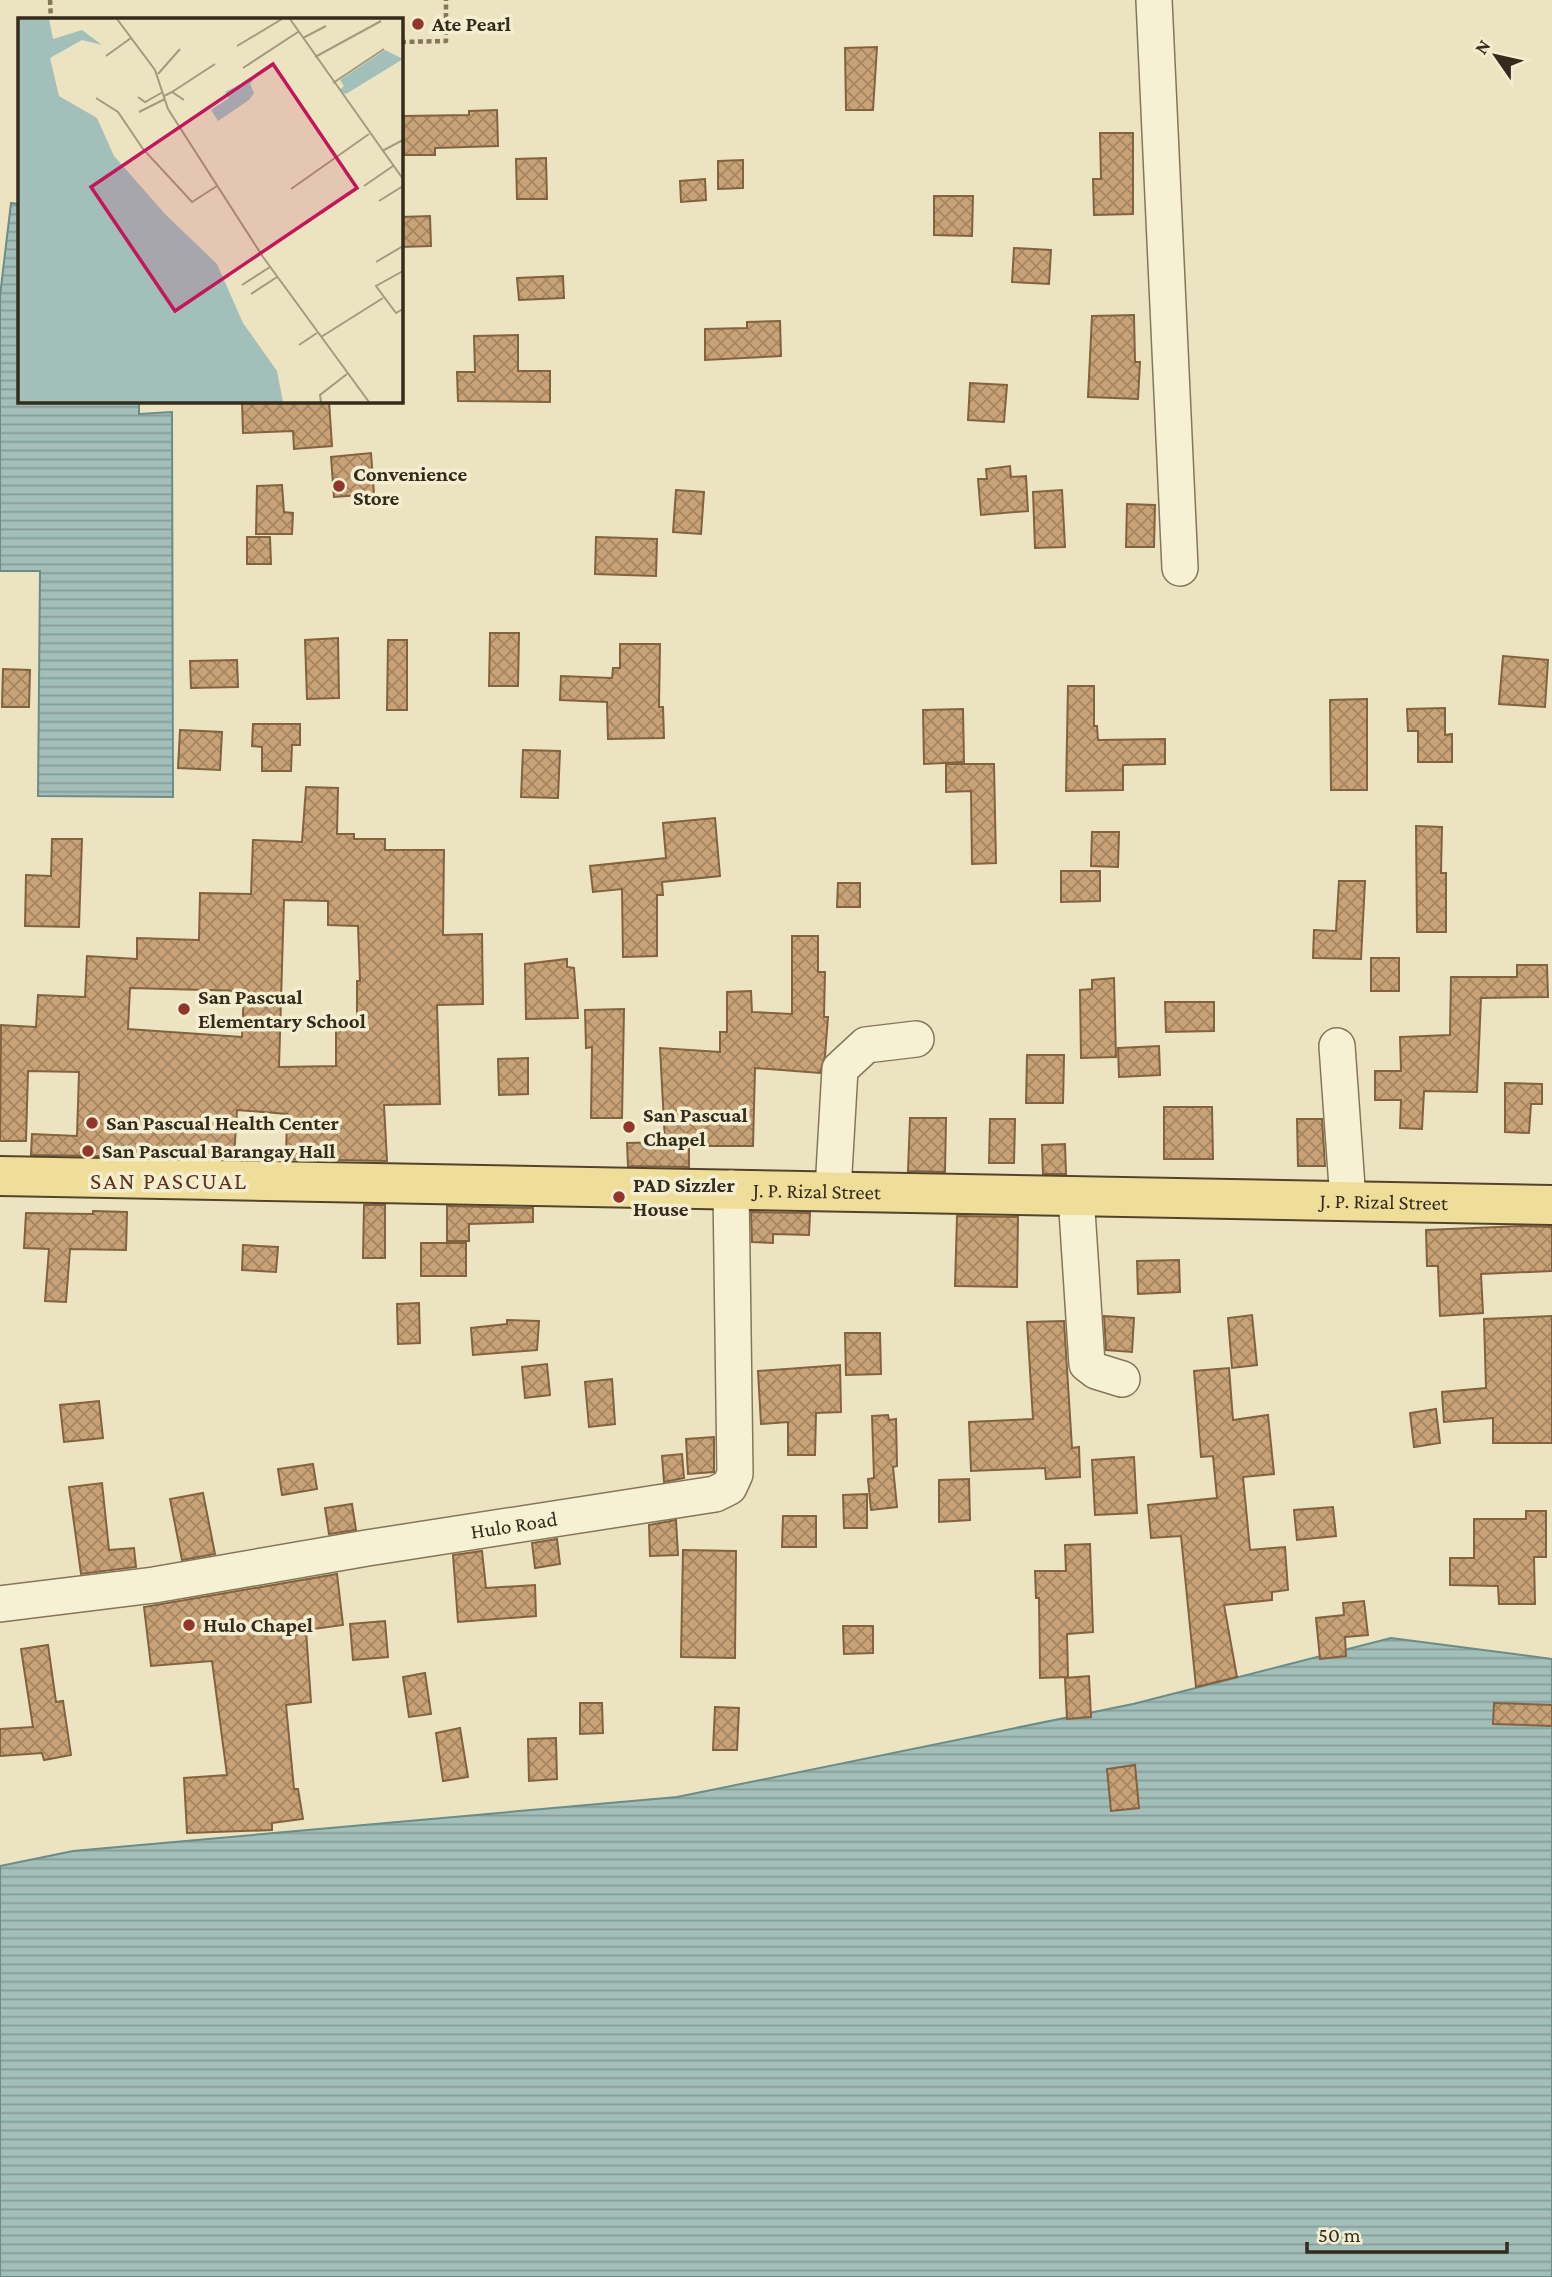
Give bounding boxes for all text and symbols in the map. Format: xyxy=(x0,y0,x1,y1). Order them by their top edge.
place label: Ate Pearl xyxy=(431,12,511,36)
marker: Ate Pearl xyxy=(410,16,426,32)
inset map xyxy=(18,18,402,402)
north arrow xyxy=(1461,21,1531,91)
text: N xyxy=(1470,35,1495,58)
place label: Convenience Store xyxy=(353,462,467,510)
marker: Convenience Store xyxy=(331,478,347,494)
place label: San Pascual Elementary School xyxy=(198,985,366,1033)
marker: San Pascual Elementary School xyxy=(176,1001,192,1017)
place label: San Pascual Chapel xyxy=(643,1103,748,1151)
place label: San Pascual Health Center xyxy=(106,1111,339,1135)
marker: San Pascual Health Center xyxy=(84,1115,100,1131)
marker: San Pascual Chapel xyxy=(621,1119,637,1135)
place label: San Pascual Barangay Hall xyxy=(102,1139,335,1163)
marker: San Pascual Barangay Hall xyxy=(80,1143,96,1159)
district label: SAN PASCUAL xyxy=(90,1167,248,1194)
place label: PAD Sizzler House xyxy=(633,1173,735,1221)
street label: J. P. Rizal Street xyxy=(751,1178,882,1204)
marker: PAD Sizzler House xyxy=(611,1189,627,1205)
street label: J. P. Rizal Street xyxy=(1318,1189,1449,1215)
street label: Hulo Road xyxy=(469,1507,559,1544)
place label: Hulo Chapel xyxy=(203,1613,313,1637)
marker: Hulo Chapel xyxy=(181,1617,197,1633)
scale bar xyxy=(1307,2210,1506,2254)
text: 50 m xyxy=(1318,2223,1361,2247)

